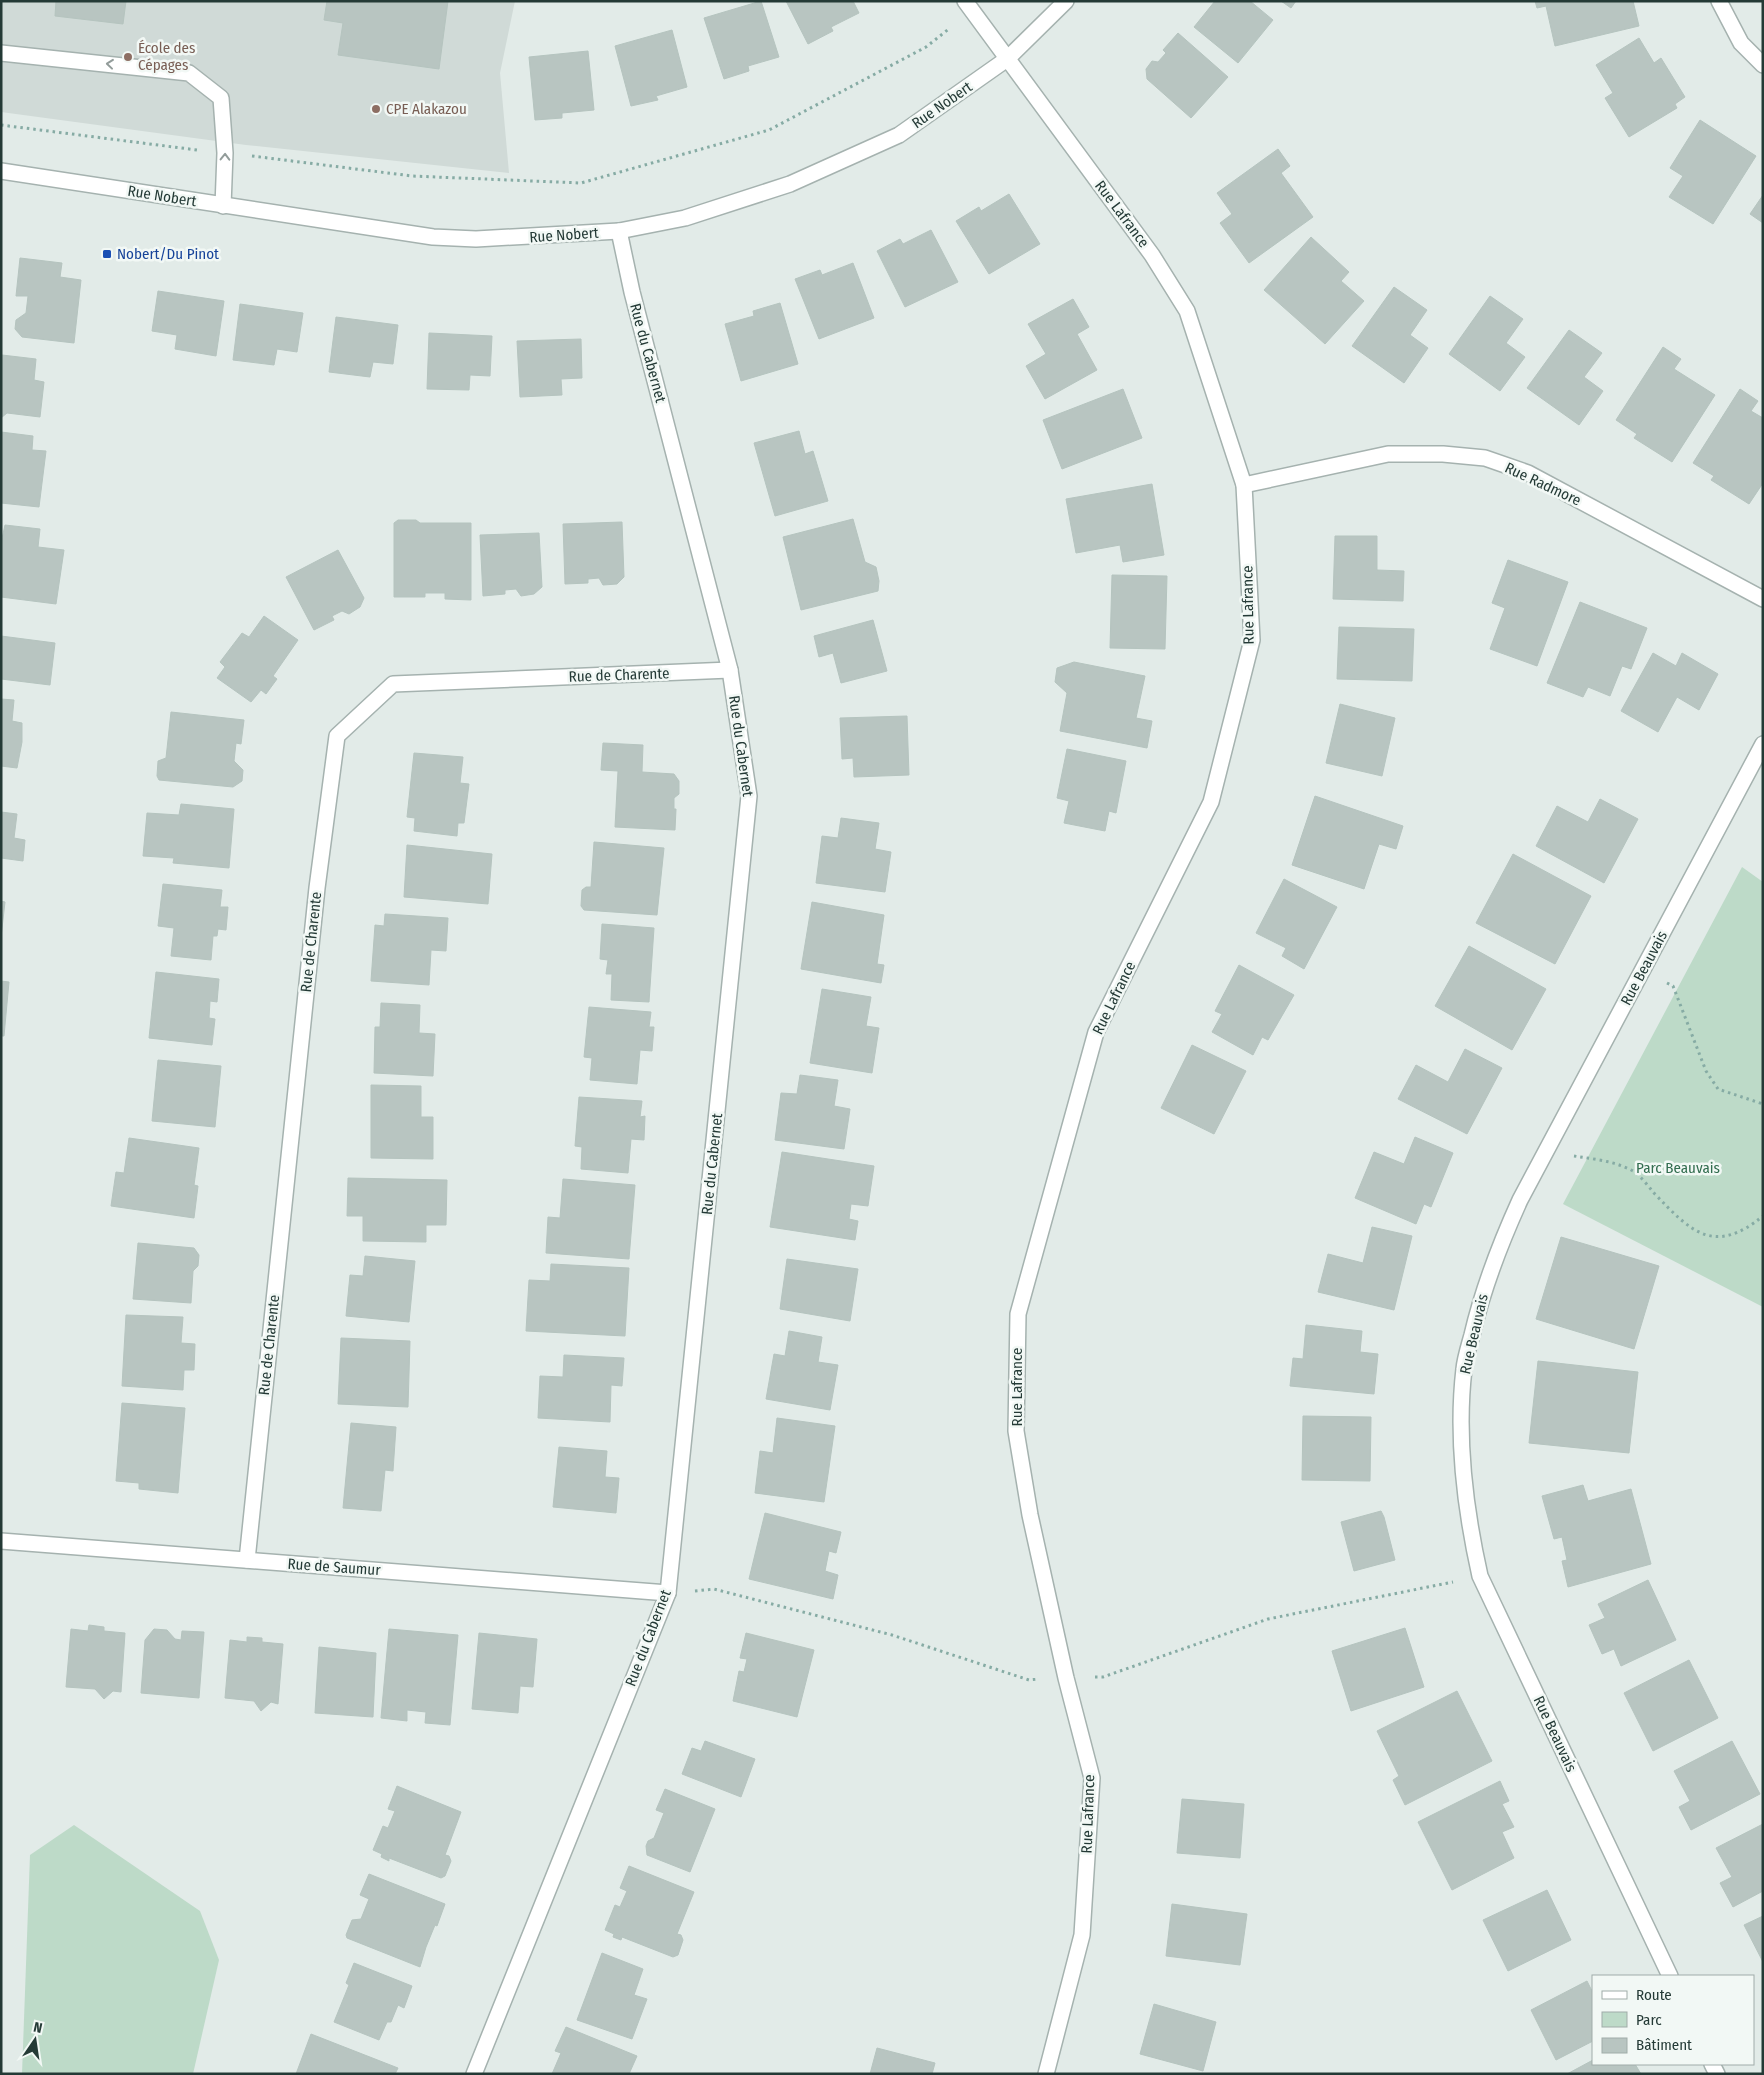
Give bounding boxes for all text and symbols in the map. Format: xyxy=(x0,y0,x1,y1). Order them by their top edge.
place label: École des Cépages xyxy=(138,39,195,74)
marker: École des Cépages xyxy=(122,51,134,63)
one-way arrow xyxy=(105,59,113,70)
street label: Rue Nobert xyxy=(908,78,976,132)
place label: CPE Alakazou xyxy=(386,100,467,118)
marker: CPE Alakazou xyxy=(370,103,382,115)
one-way arrow xyxy=(220,153,230,160)
street label: Rue Lafrance xyxy=(1091,177,1153,251)
street label: Rue Nobert xyxy=(126,182,198,210)
street label: Rue Nobert xyxy=(529,224,599,246)
place label: Nobert/Du Pinot xyxy=(117,245,219,263)
marker: Nobert/Du Pinot xyxy=(101,248,113,260)
street label: Rue du Cabernet xyxy=(626,301,670,405)
street label: Rue Radmore xyxy=(1502,459,1584,509)
street label: Rue Lafrance xyxy=(1238,565,1258,645)
street label: Rue de Charente xyxy=(568,664,670,686)
street label: Rue du Cabernet xyxy=(725,694,757,798)
street label: Rue de Charente xyxy=(297,891,325,993)
street label: Rue Beauvais xyxy=(1617,928,1671,1008)
street label: Rue Lafrance xyxy=(1089,959,1139,1037)
street label: Rue du Cabernet xyxy=(698,1112,726,1216)
park label: Parc Beauvais xyxy=(1636,1159,1720,1177)
street label: Rue Beauvais xyxy=(1456,1292,1492,1376)
street label: Rue de Charente xyxy=(255,1294,283,1396)
street label: Rue Lafrance xyxy=(1008,1347,1026,1427)
street label: Rue de Saumur xyxy=(287,1555,382,1579)
street label: Rue du Cabernet xyxy=(621,1587,675,1689)
street label: Rue Beauvais xyxy=(1530,1693,1580,1775)
street label: Rue Lafrance xyxy=(1078,1774,1098,1854)
legend xyxy=(1592,1975,1754,2065)
text: Route xyxy=(1636,1986,1672,2004)
text: Parc xyxy=(1636,2011,1662,2029)
north arrow xyxy=(10,2015,60,2065)
text: N xyxy=(32,2019,44,2037)
text: Bâtiment xyxy=(1636,2036,1692,2054)

